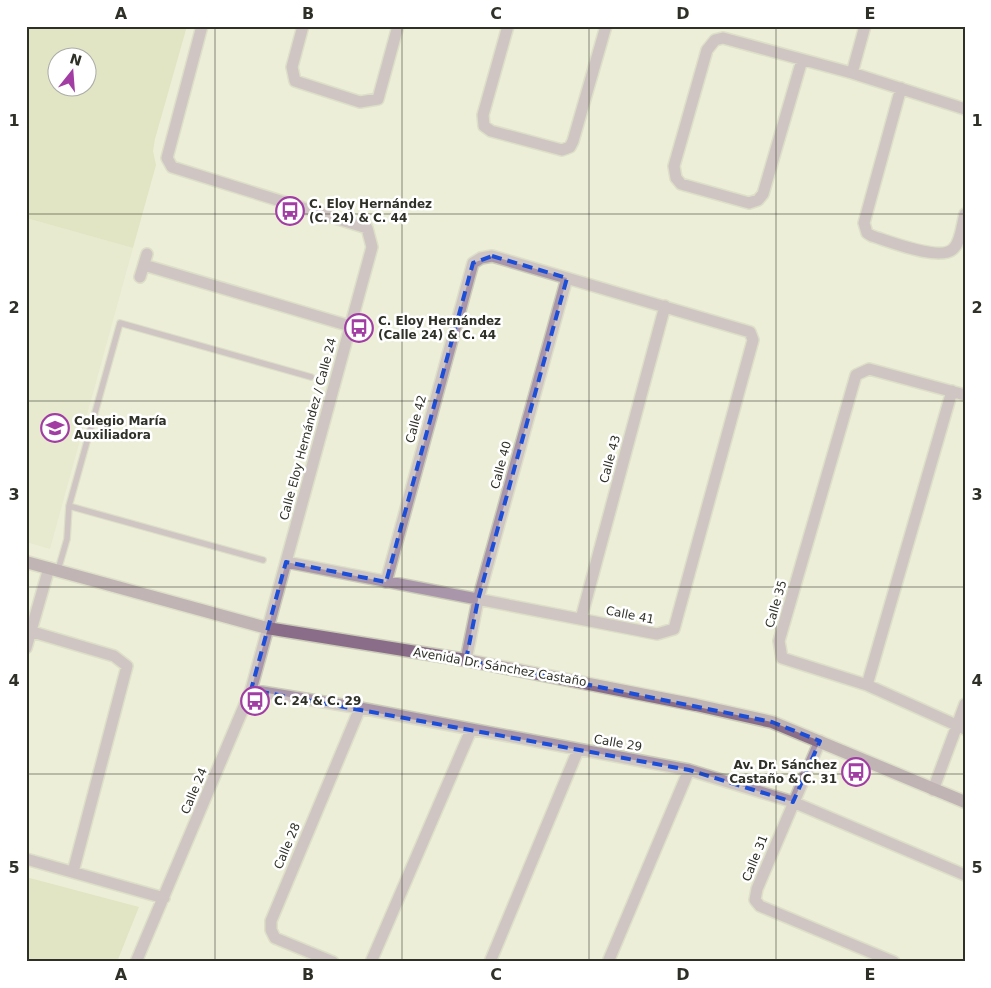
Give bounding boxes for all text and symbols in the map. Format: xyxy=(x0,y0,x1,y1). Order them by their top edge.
text: A xyxy=(115,4,128,23)
text: B xyxy=(302,4,314,23)
text: C xyxy=(490,4,502,23)
text: D xyxy=(676,4,690,23)
text: E xyxy=(865,4,875,23)
north arrow xyxy=(48,48,98,98)
text: N xyxy=(68,50,84,69)
text: 1 xyxy=(8,111,20,130)
text: 1 xyxy=(971,111,983,130)
bus stop icon: C. Eloy Hernández (C. 24) & C. 44 xyxy=(275,196,305,226)
place label: C. Eloy Hernández (C. 24) & C. 44 xyxy=(309,197,432,225)
text: 2 xyxy=(8,298,20,317)
text: 2 xyxy=(971,298,983,317)
bus stop icon: C. Eloy Hernández (Calle 24) & C. 44 xyxy=(344,313,374,343)
place label: C. Eloy Hernández (Calle 24) & C. 44 xyxy=(378,314,501,342)
street label: Calle Eloy Hernández / Calle 24 xyxy=(277,336,339,522)
street label: Calle 42 xyxy=(403,394,429,444)
school or university icon: Colegio María Auxiliadora xyxy=(40,413,70,443)
place label: Colegio María Auxiliadora xyxy=(74,414,167,442)
street label: Calle 43 xyxy=(597,434,623,484)
street label: Calle 40 xyxy=(488,440,514,490)
text: 3 xyxy=(8,485,20,504)
text: 3 xyxy=(971,485,983,504)
street label: Calle 35 xyxy=(763,579,789,629)
street label: Calle 41 xyxy=(605,603,655,627)
street label: Avenida Dr. Sánchez Castaño xyxy=(412,645,588,689)
text: 4 xyxy=(8,671,20,690)
text: 4 xyxy=(971,671,983,690)
bus stop icon: C. 24 & C. 29 xyxy=(240,686,270,716)
place label: C. 24 & C. 29 xyxy=(274,694,361,708)
street label: Calle 29 xyxy=(593,732,643,754)
bus stop icon: Av. Dr. Sánchez Castaño & C. 31 xyxy=(841,757,871,787)
place label: Av. Dr. Sánchez Castaño & C. 31 xyxy=(729,758,837,786)
street label: Calle 24 xyxy=(178,766,210,816)
street label: Calle 28 xyxy=(271,821,303,871)
street label: Calle 31 xyxy=(739,833,771,883)
text: 5 xyxy=(8,858,20,877)
text: 5 xyxy=(971,858,983,877)
text: A xyxy=(115,965,128,984)
text: B xyxy=(302,965,314,984)
text: C xyxy=(490,965,502,984)
text: D xyxy=(676,965,690,984)
text: E xyxy=(865,965,875,984)

